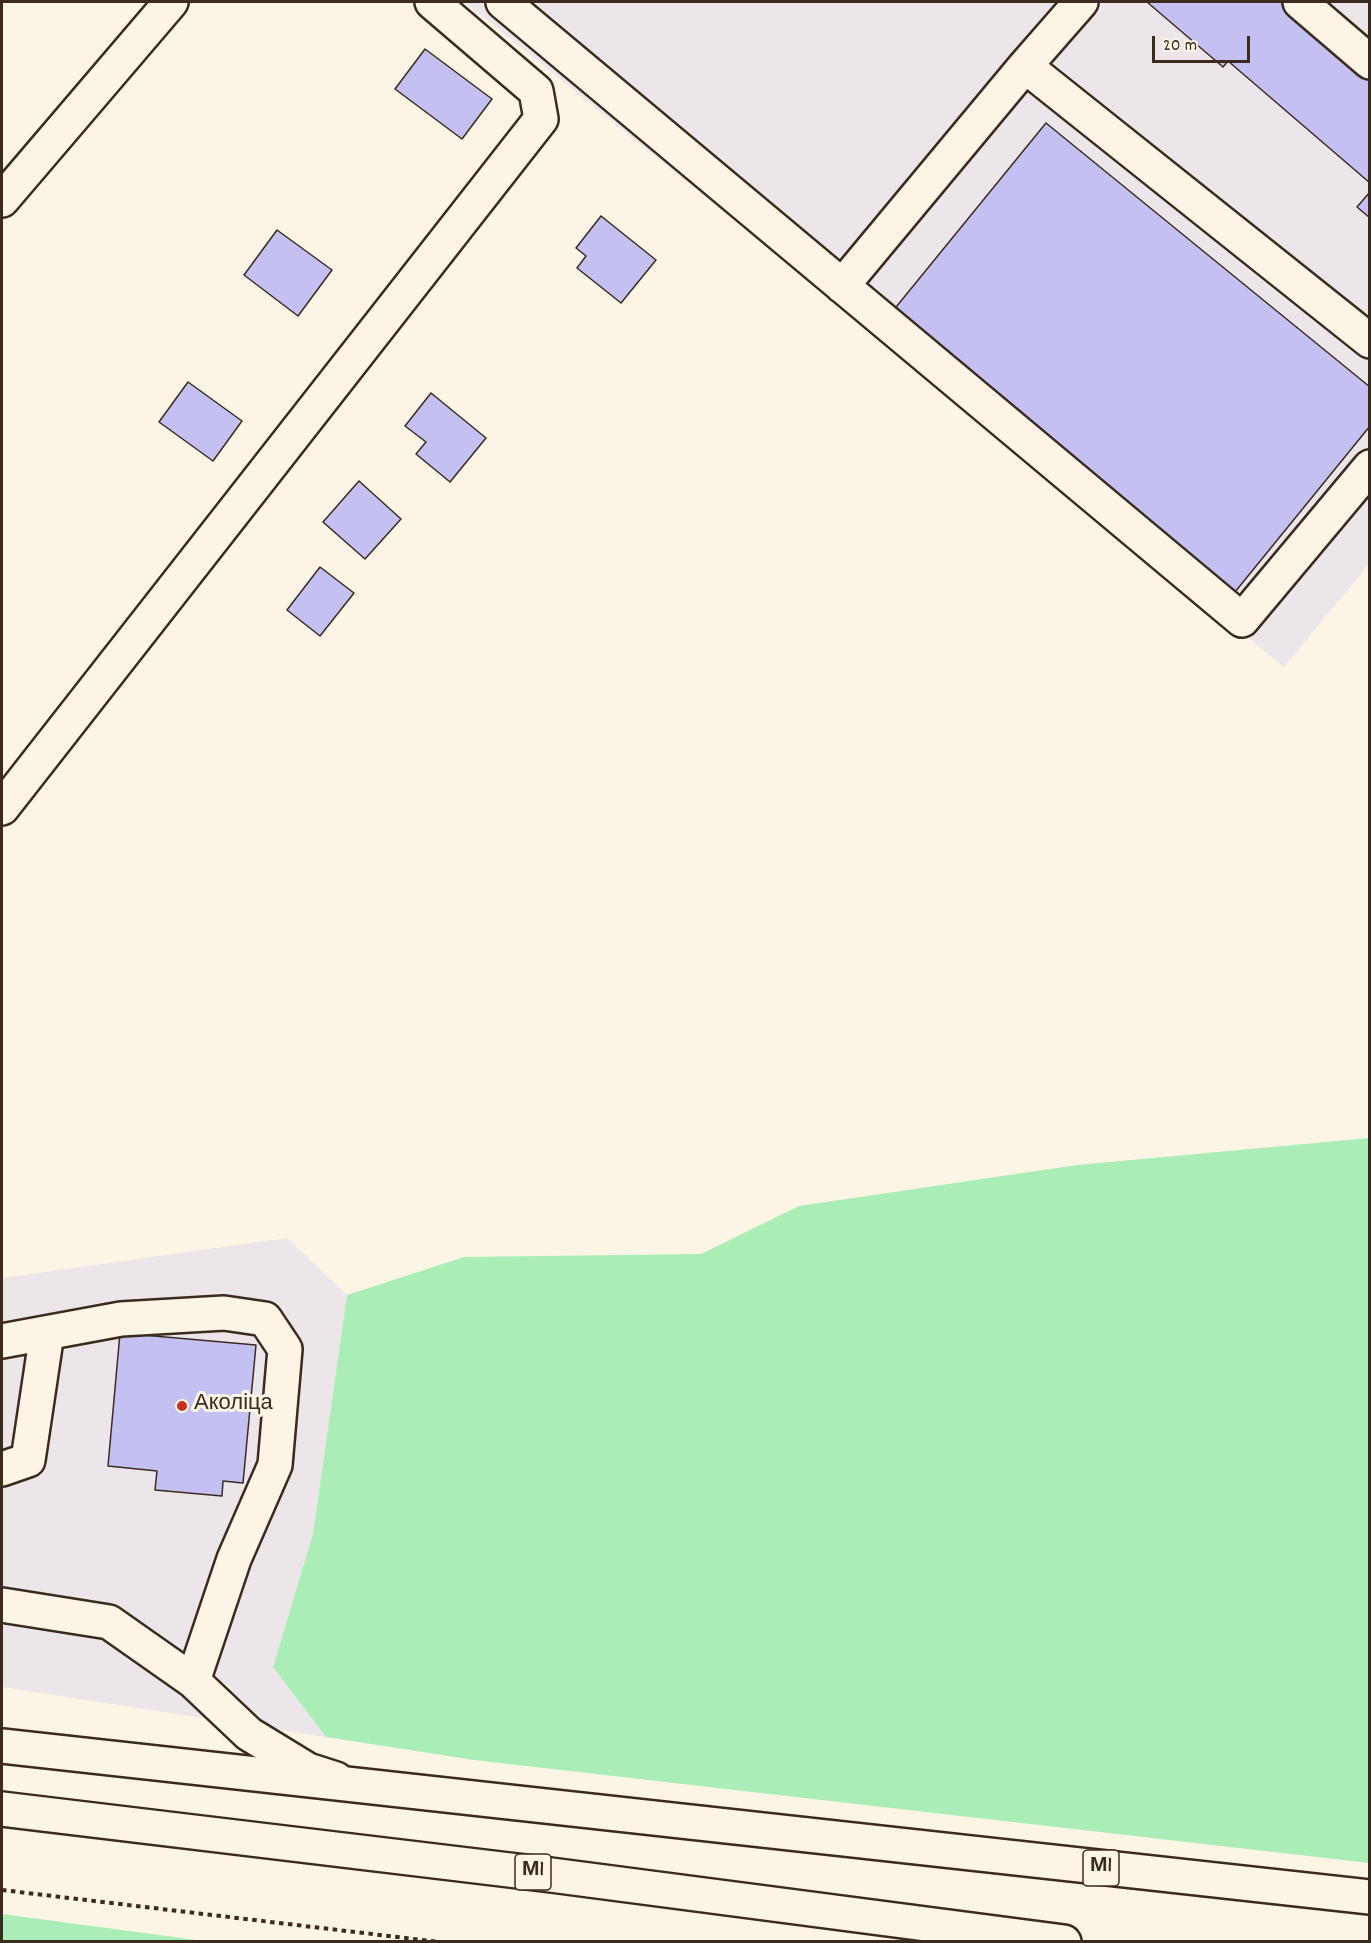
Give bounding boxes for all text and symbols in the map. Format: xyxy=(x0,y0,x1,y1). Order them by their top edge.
scale bar xyxy=(1155,24,1252,62)
text: 20 m xyxy=(1163,34,1197,59)
place label: Аколіца xyxy=(194,1393,273,1419)
marker: Аколіца xyxy=(175,1399,189,1413)
road number: М1 xyxy=(1083,1850,1119,1886)
road number: М1 xyxy=(515,1854,551,1890)

